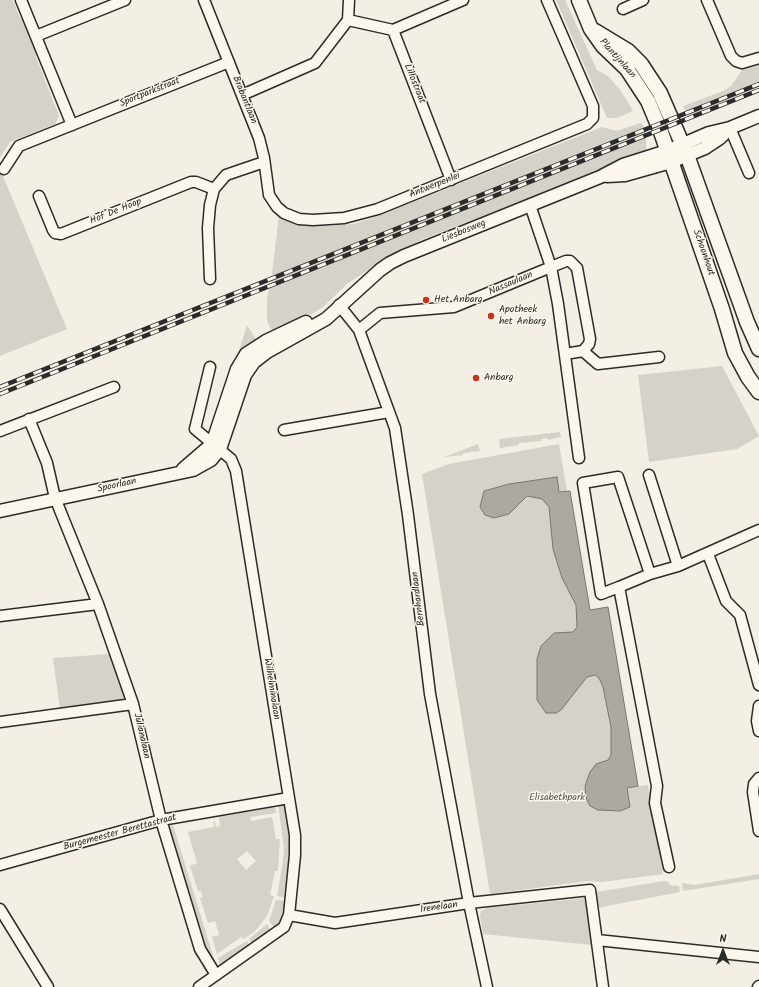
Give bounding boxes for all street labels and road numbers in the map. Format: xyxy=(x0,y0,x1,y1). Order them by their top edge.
street label: Plantijnlaan xyxy=(596,37,638,81)
street label: Lillostraat xyxy=(401,62,427,106)
street label: Brabantlaan xyxy=(229,74,259,126)
street label: Sportparkstraat xyxy=(118,75,182,111)
street label: Antwerpenlei xyxy=(408,170,462,202)
street label: Hof De Hoop xyxy=(88,196,144,228)
street label: Liesbosweg xyxy=(440,218,488,246)
street label: Schoonhout xyxy=(690,228,716,278)
street label: Nassaulaan xyxy=(487,269,535,299)
street label: Spoorlaan xyxy=(96,476,138,496)
street label: Bernhardlaan xyxy=(410,571,428,627)
street label: Wilhelminalaan xyxy=(260,657,282,721)
street label: Julianalaan xyxy=(130,712,152,760)
street label: Burgemeester Berettastraat xyxy=(62,812,178,854)
street label: Irenelaan xyxy=(419,899,459,917)

